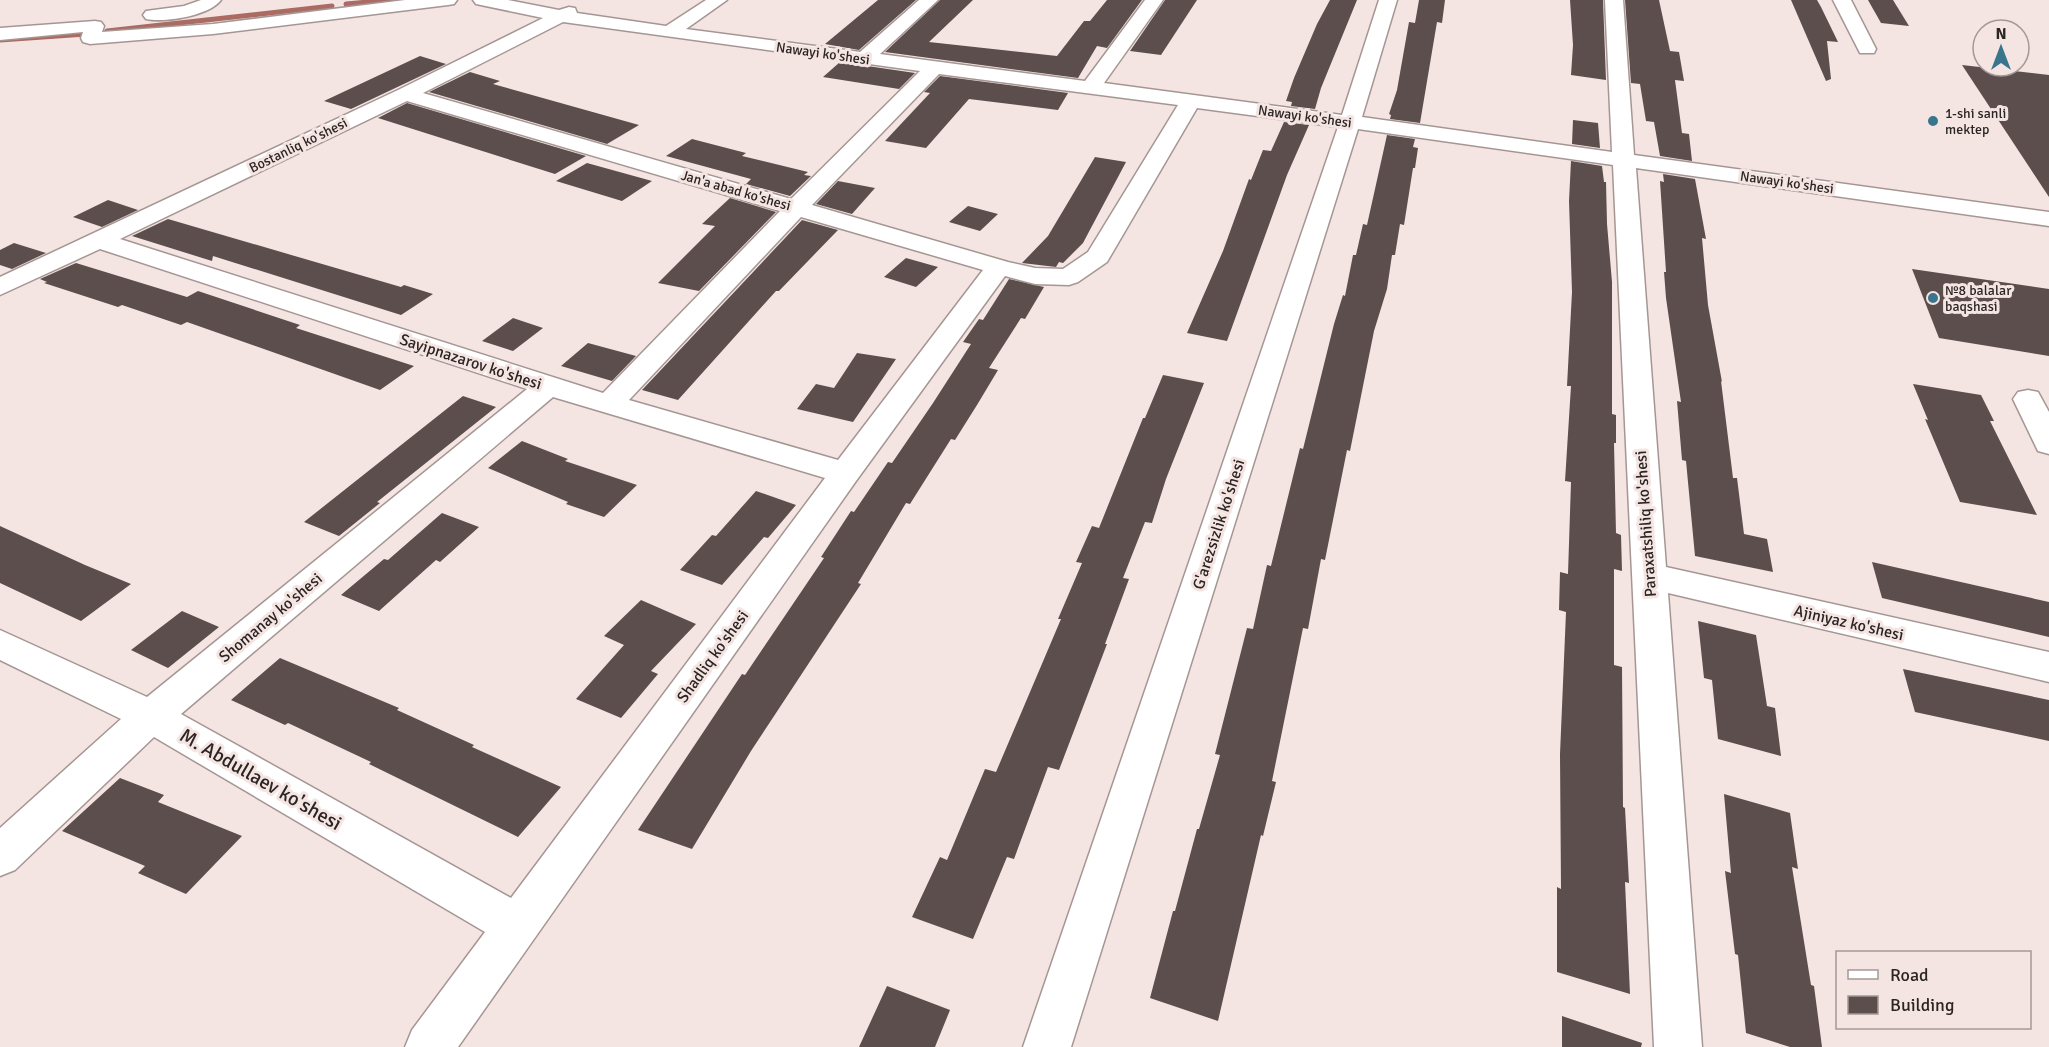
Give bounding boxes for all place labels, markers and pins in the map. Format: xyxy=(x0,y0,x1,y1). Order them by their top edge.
place label: 1-shi sanli mektep xyxy=(1945,105,2006,138)
marker: 1-shi sanli mektep xyxy=(1926,114,1940,128)
place label: №8 balalar baqshasi xyxy=(1945,282,2012,315)
marker: №8 balalar baqshasi xyxy=(1926,291,1940,305)

